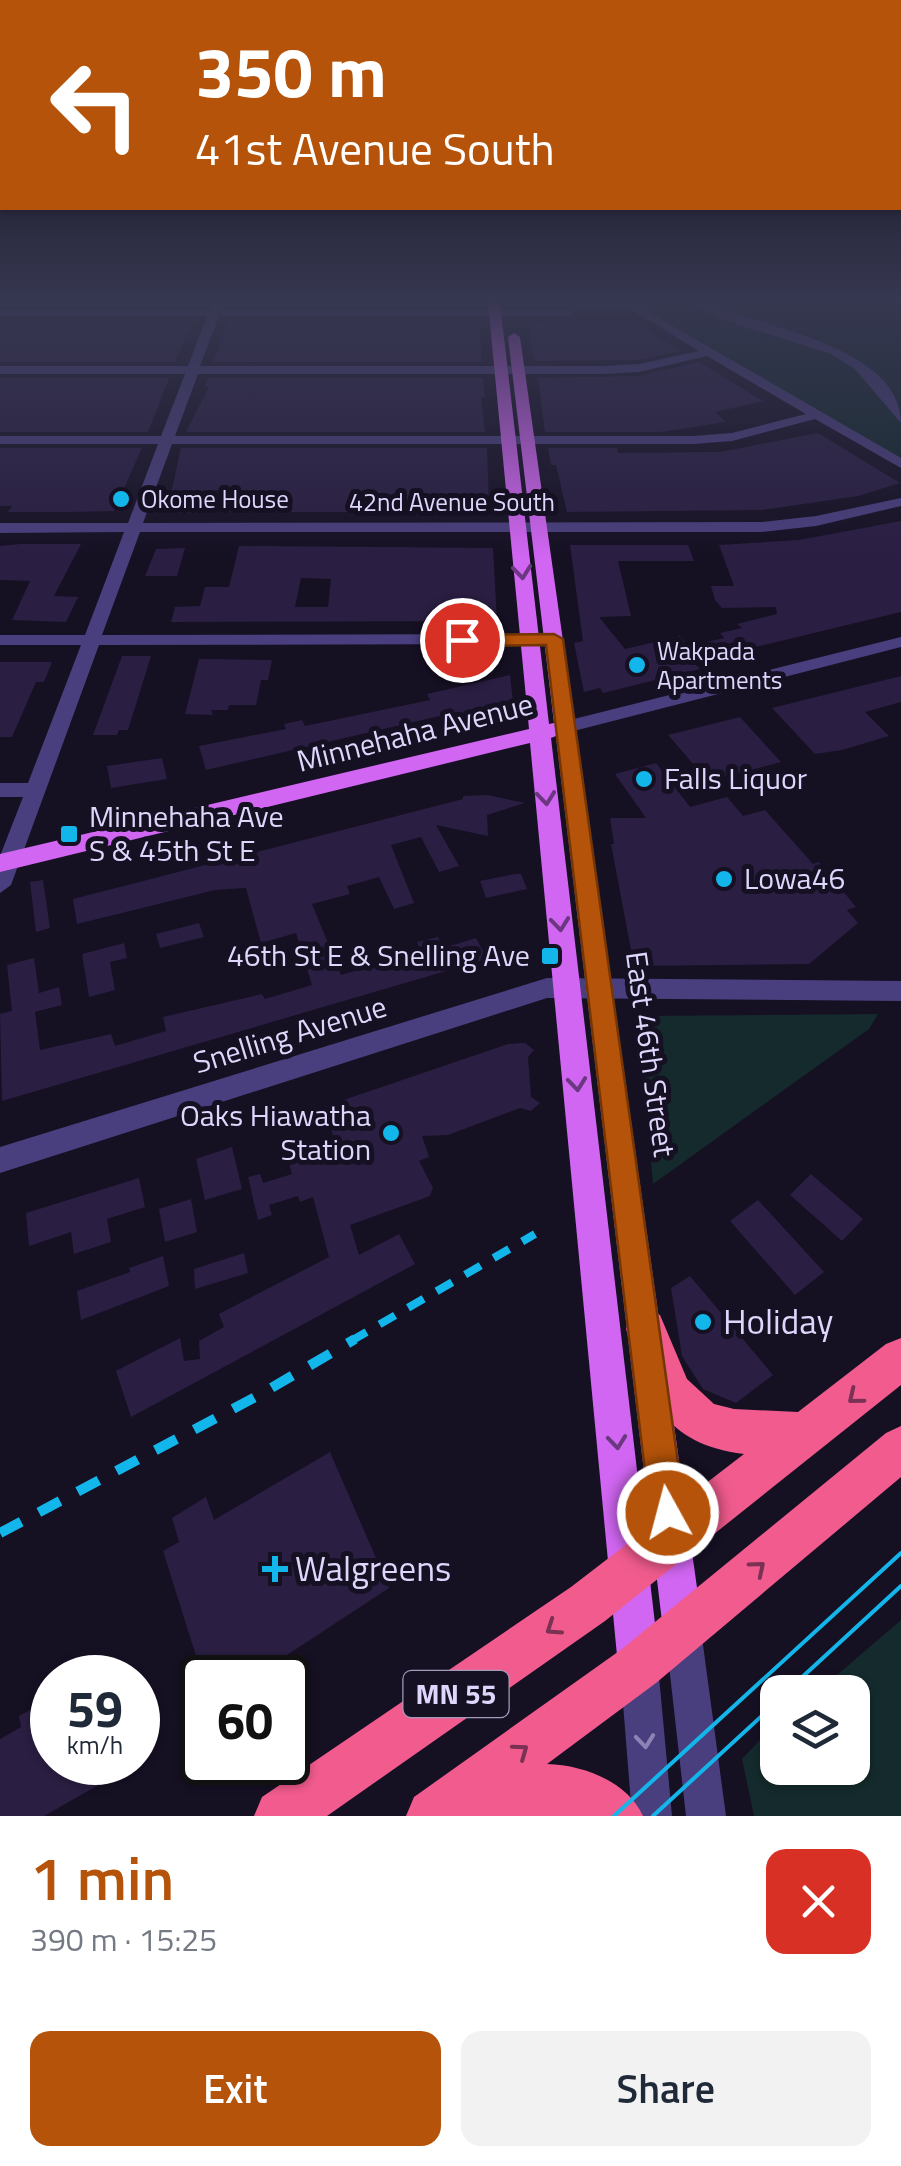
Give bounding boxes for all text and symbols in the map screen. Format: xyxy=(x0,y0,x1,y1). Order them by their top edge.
text: 350 m xyxy=(195,18,387,124)
icon: left xyxy=(30,40,160,170)
text: 41st Avenue South xyxy=(195,114,555,182)
place label: Okome House xyxy=(141,480,289,518)
street label: 42nd Avenue South xyxy=(349,483,555,521)
marker: Okome House xyxy=(110,488,132,510)
one-way arrow xyxy=(511,564,533,580)
pin xyxy=(420,598,505,683)
icon: arrive xyxy=(435,613,490,668)
place label: Wakpada Apartments xyxy=(657,632,782,699)
marker: Wakpada Apartments xyxy=(626,654,648,676)
street label: Minnehaha Avenue xyxy=(292,680,538,784)
place label: Falls Liquor xyxy=(664,755,807,801)
marker: Falls Liquor xyxy=(633,768,655,790)
one-way arrow xyxy=(535,791,556,807)
place label: Minnehaha Ave S & 45th St E xyxy=(89,793,284,873)
marker: Minnehaha Ave S & 45th St E xyxy=(58,823,80,845)
place label: Lowa46 xyxy=(744,855,845,901)
marker: Lowa46 xyxy=(713,868,735,890)
one-way arrow xyxy=(549,917,570,933)
place label: 46th St E & Snelling Ave xyxy=(227,932,530,978)
marker: 46th St E & Snelling Ave xyxy=(539,945,561,967)
street label: East 46th Street xyxy=(614,948,688,1160)
street label: Snelling Avenue xyxy=(187,983,392,1085)
one-way arrow xyxy=(566,1076,587,1092)
place label: Oaks Hiawatha Station xyxy=(180,1092,371,1172)
marker: Oaks Hiawatha Station xyxy=(380,1122,402,1144)
place label: Holiday xyxy=(723,1294,834,1348)
marker: Holiday xyxy=(692,1311,714,1333)
one-way arrow xyxy=(848,1385,866,1403)
one-way arrow xyxy=(606,1435,627,1451)
position arrow xyxy=(616,1461,720,1565)
place label: Walgreens xyxy=(295,1541,451,1595)
marker: Walgreens xyxy=(264,1558,286,1580)
one-way arrow xyxy=(747,1562,765,1580)
one-way arrow xyxy=(545,1616,563,1635)
speed limit sign: 60 xyxy=(180,1655,310,1785)
text: 59 xyxy=(67,1670,123,1746)
road number: MN 55 xyxy=(404,1671,508,1717)
map controls xyxy=(760,1675,870,1785)
button: layers xyxy=(760,1675,870,1785)
text: km/h xyxy=(67,1726,123,1764)
one-way arrow xyxy=(634,1734,656,1750)
one-way arrow xyxy=(510,1746,528,1763)
text: 1 min xyxy=(30,1832,174,1923)
button: close xyxy=(766,1849,871,1954)
text: 390 m · 15:25 xyxy=(30,1915,217,1963)
button: Exit xyxy=(30,2031,441,2146)
button: Share xyxy=(461,2031,871,2146)

